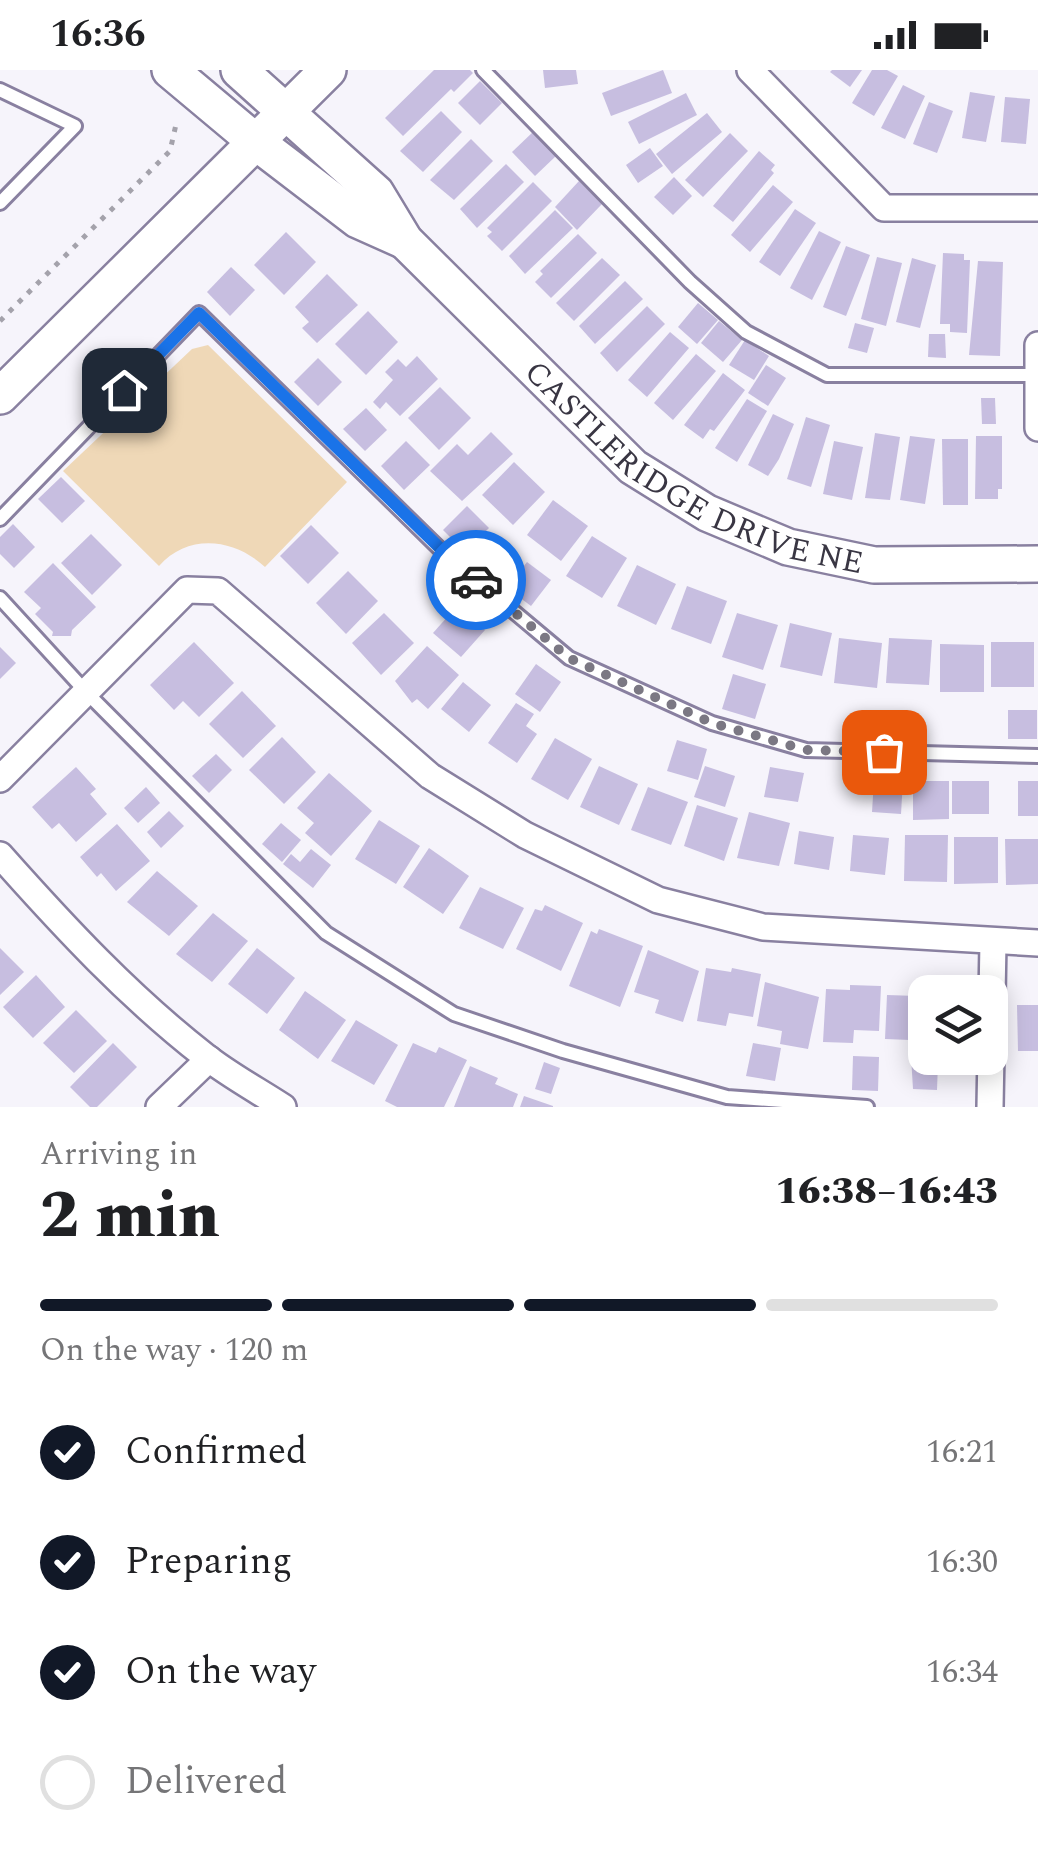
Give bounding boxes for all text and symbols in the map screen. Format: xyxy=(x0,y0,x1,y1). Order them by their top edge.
text: 16:36 xyxy=(50,6,145,64)
pin xyxy=(82,348,167,433)
street label: CASTLERIDGE DRIVE NE xyxy=(512,349,868,588)
icon: home xyxy=(97,363,152,418)
courier xyxy=(426,530,526,630)
icon: car xyxy=(449,553,504,608)
pin xyxy=(842,710,927,795)
icon: bag xyxy=(857,725,912,780)
map controls xyxy=(908,975,1008,1075)
button: layers xyxy=(908,975,1008,1075)
text: Arriving in xyxy=(40,1130,197,1179)
text: 16:38–16:43 xyxy=(775,1163,998,1221)
text: 2 min xyxy=(40,1167,220,1266)
text: On the way · 120 m xyxy=(40,1326,308,1375)
text: Confirmed xyxy=(125,1423,307,1481)
icon: check xyxy=(40,1425,95,1480)
text: 16:21 xyxy=(926,1428,998,1477)
text: Preparing xyxy=(125,1533,292,1591)
icon: check xyxy=(40,1535,95,1590)
text: 16:30 xyxy=(926,1538,998,1587)
text: On the way xyxy=(125,1643,316,1701)
icon: check xyxy=(40,1645,95,1700)
text: 16:34 xyxy=(926,1648,998,1697)
text: Delivered xyxy=(125,1753,287,1811)

